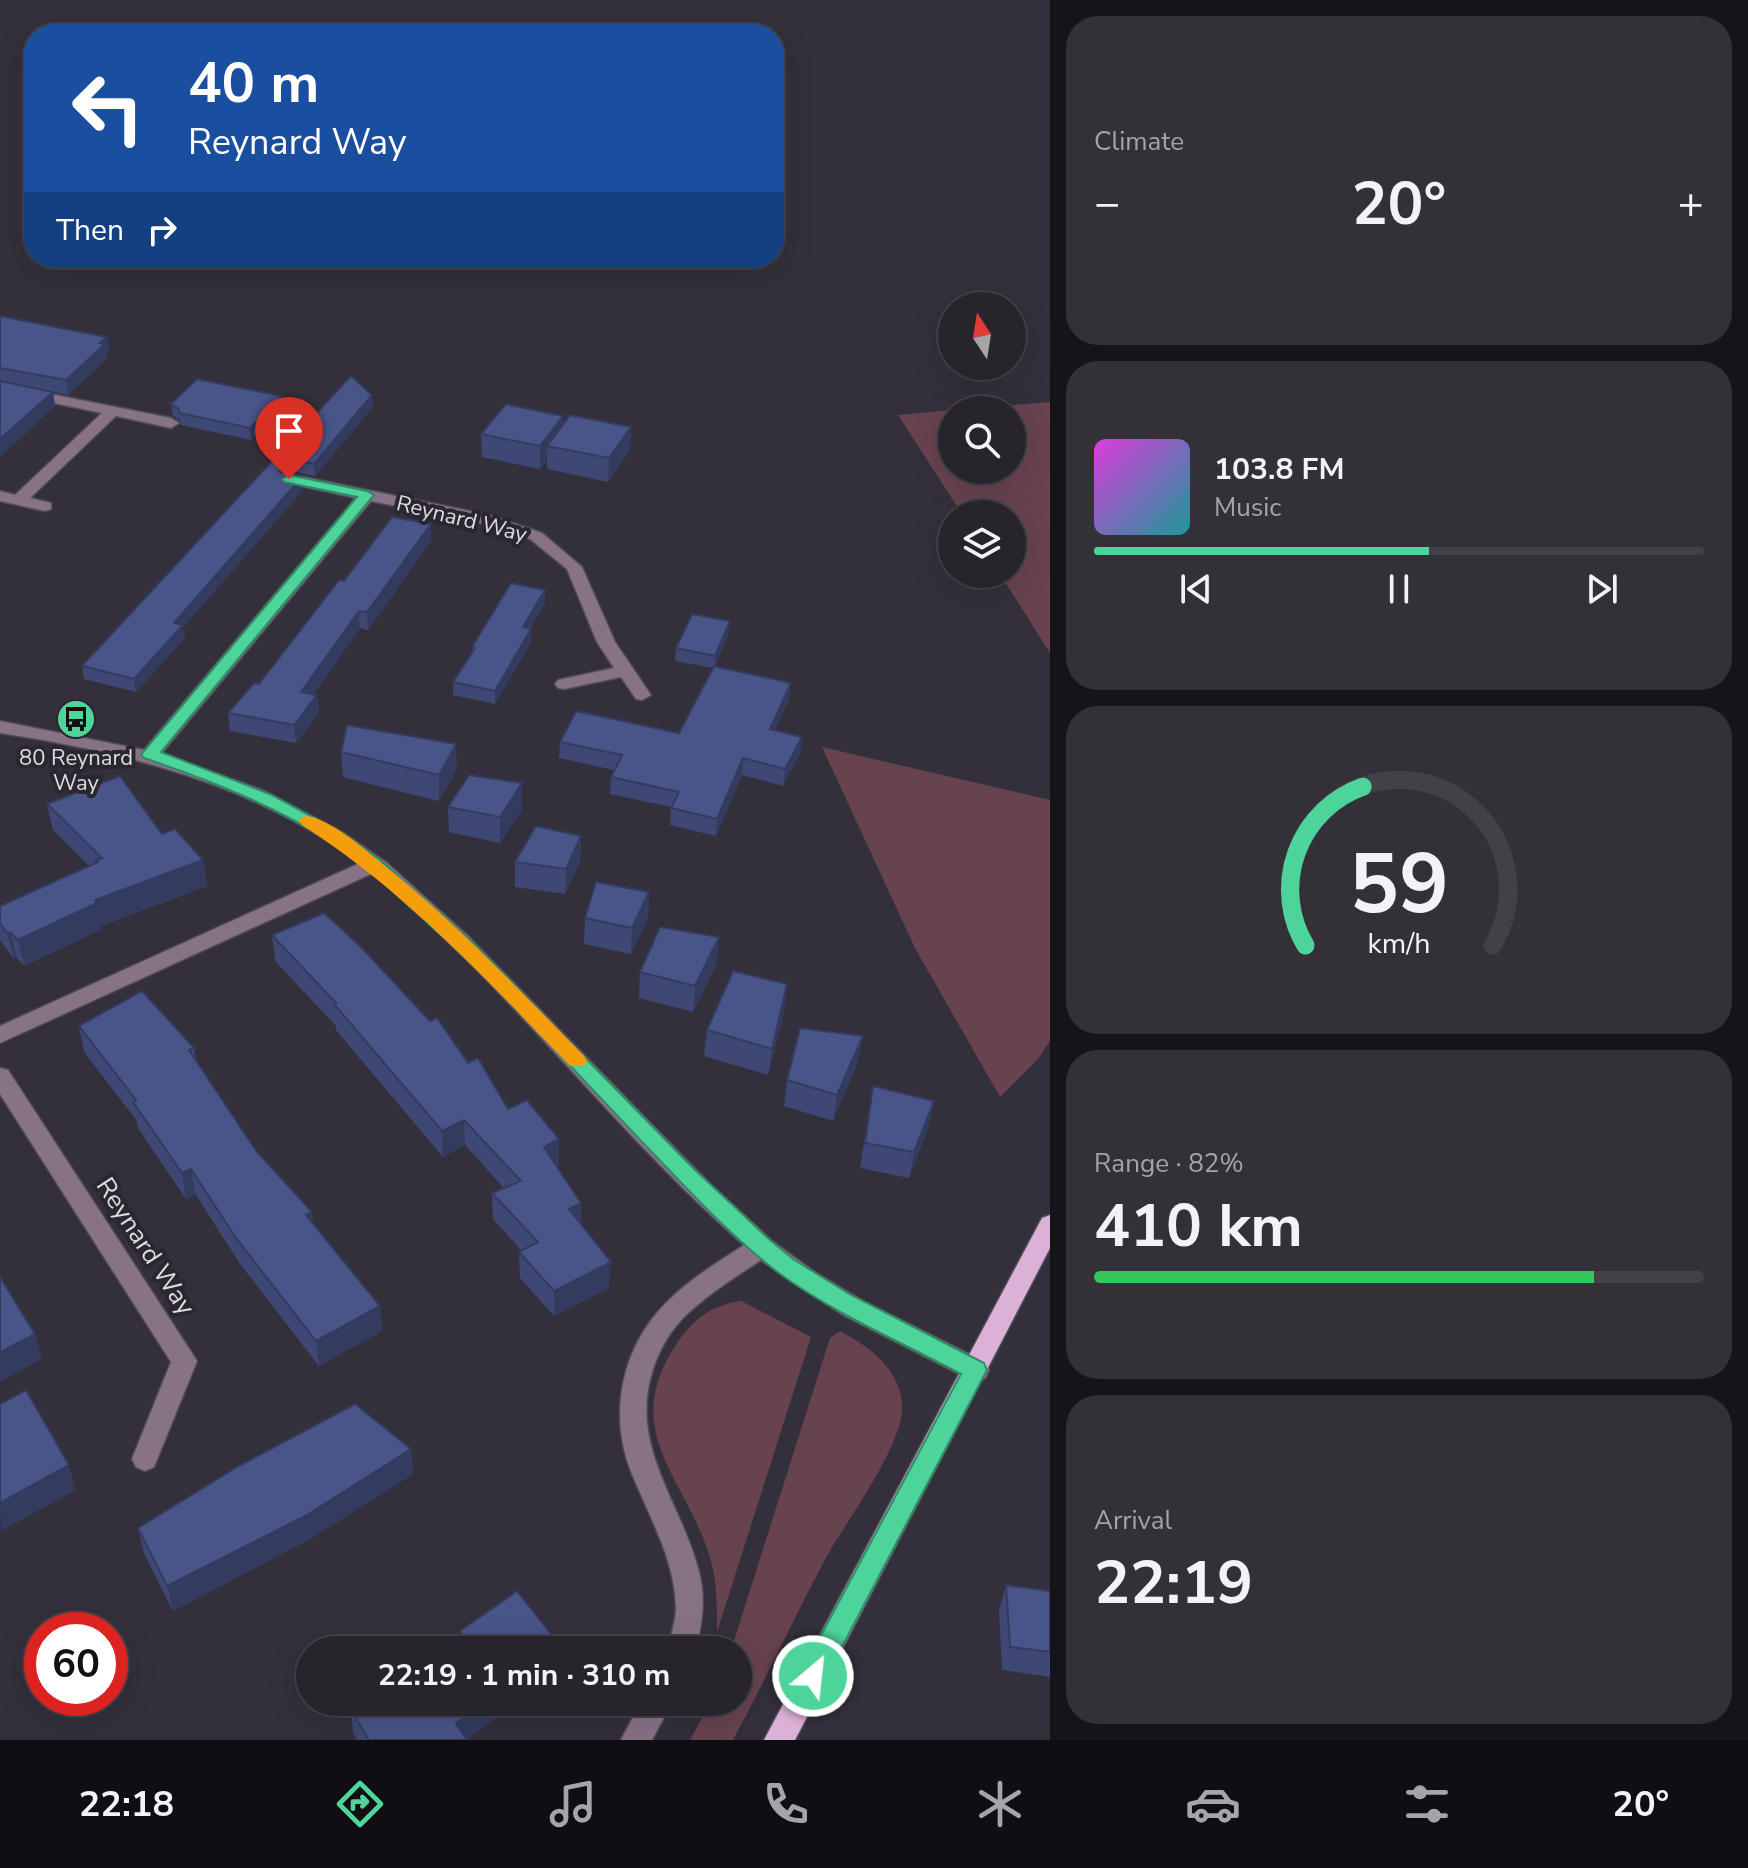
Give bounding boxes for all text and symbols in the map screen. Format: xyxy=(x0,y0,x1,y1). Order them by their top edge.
text: 40 m xyxy=(188,45,319,122)
icon: left xyxy=(56,56,160,160)
text: Reynard Way xyxy=(188,118,407,167)
text: Climate xyxy=(1094,124,1184,159)
text: 20° xyxy=(1352,163,1446,245)
text: − xyxy=(1094,174,1120,234)
text: + xyxy=(1678,174,1704,234)
icon: right xyxy=(140,208,184,252)
text: Then xyxy=(56,210,124,251)
north arrow xyxy=(938,292,1026,380)
map controls xyxy=(938,292,1026,588)
button: search xyxy=(938,396,1026,484)
pin xyxy=(255,397,323,479)
icon: arrive xyxy=(267,409,311,453)
text: 103.8 FM xyxy=(1214,449,1344,490)
street label: Reynard Way xyxy=(393,488,531,550)
text: Music xyxy=(1214,490,1281,525)
button: layers xyxy=(938,500,1026,588)
icon: previous xyxy=(1174,567,1218,611)
icon: pause xyxy=(1377,567,1421,611)
icon: next xyxy=(1580,567,1624,611)
bus stop icon: 80 Reynard Way xyxy=(55,698,97,740)
place label: 80 Reynard Way xyxy=(19,743,133,798)
text: 59 xyxy=(1349,828,1449,941)
text: km/h xyxy=(1368,924,1430,963)
text: Range · 82% xyxy=(1094,1146,1244,1181)
street label: Reynard Way xyxy=(88,1171,204,1323)
text: 410 km xyxy=(1094,1185,1303,1267)
text: Arrival xyxy=(1094,1503,1172,1538)
text: 22:19 xyxy=(1094,1542,1253,1624)
speed limit sign: 60 xyxy=(24,1612,128,1716)
position arrow xyxy=(771,1634,855,1718)
text: 22:19 · 1 min · 310 m xyxy=(378,1655,670,1696)
icon: directions xyxy=(332,1776,388,1832)
icon: music xyxy=(545,1776,601,1832)
icon: phone xyxy=(758,1776,814,1832)
icon: climate xyxy=(972,1776,1028,1832)
icon: car xyxy=(1185,1776,1241,1832)
icon: filters xyxy=(1399,1776,1455,1832)
text: 22:18 xyxy=(79,1780,174,1829)
text: 20° xyxy=(1612,1780,1669,1829)

